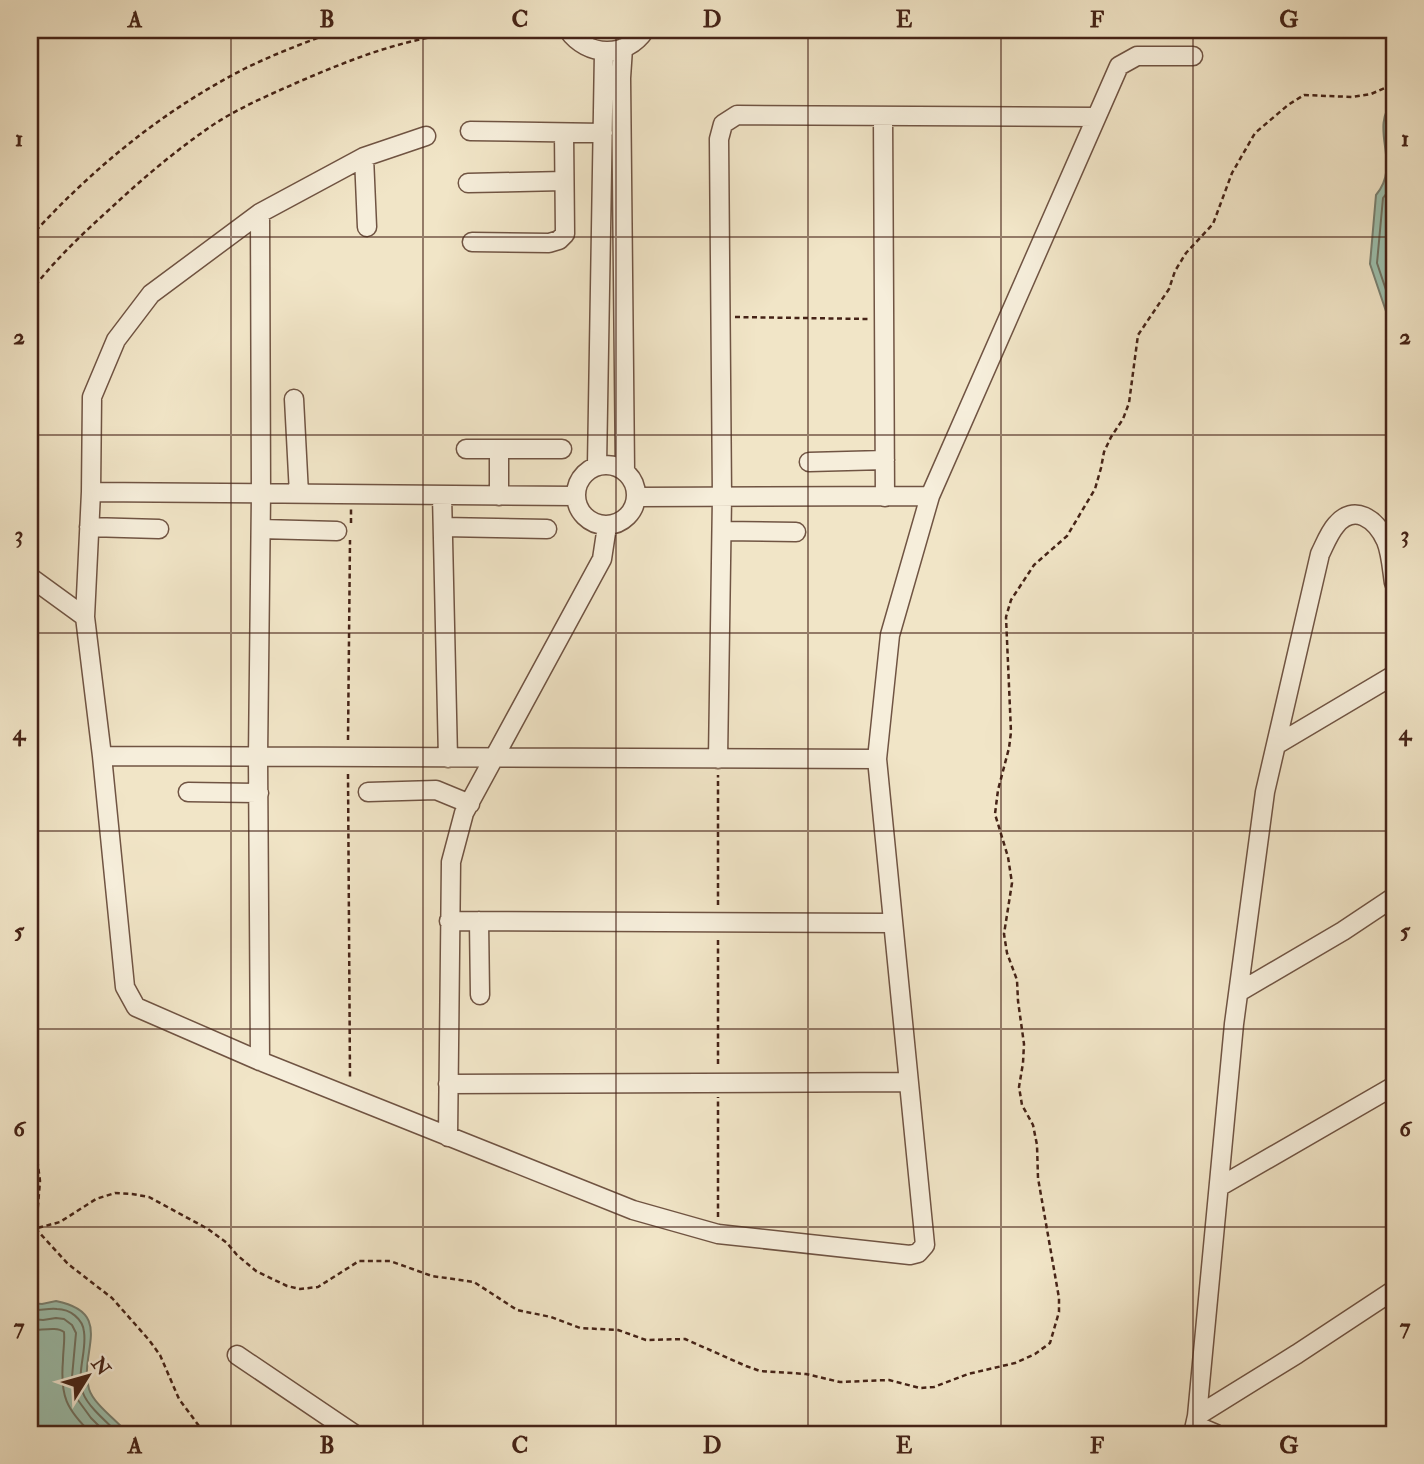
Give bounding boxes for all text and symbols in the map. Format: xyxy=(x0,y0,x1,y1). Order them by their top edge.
text: A xyxy=(127,5,143,34)
text: B xyxy=(319,5,335,34)
text: C xyxy=(512,5,528,34)
text: D xyxy=(703,5,721,34)
text: E xyxy=(896,5,913,34)
text: F xyxy=(1090,5,1105,34)
text: G xyxy=(1279,5,1299,34)
text: 1 xyxy=(15,124,23,153)
text: 1 xyxy=(1401,124,1409,153)
text: 2 xyxy=(13,322,25,351)
text: 2 xyxy=(1399,322,1411,351)
text: 3 xyxy=(15,520,23,549)
text: 3 xyxy=(1401,520,1409,549)
text: 4 xyxy=(12,718,27,747)
text: 4 xyxy=(1398,718,1413,747)
text: 5 xyxy=(14,916,25,945)
text: 5 xyxy=(1400,916,1411,945)
text: 6 xyxy=(13,1114,27,1143)
text: 6 xyxy=(1399,1114,1413,1143)
text: 7 xyxy=(14,1312,25,1341)
text: 7 xyxy=(1400,1312,1411,1341)
north arrow xyxy=(52,1342,122,1412)
text: N xyxy=(85,1352,116,1381)
text: A xyxy=(127,1431,143,1460)
text: B xyxy=(319,1431,335,1460)
text: C xyxy=(512,1431,528,1460)
text: D xyxy=(703,1431,721,1460)
text: E xyxy=(896,1431,913,1460)
text: F xyxy=(1090,1431,1105,1460)
text: G xyxy=(1279,1431,1299,1460)

